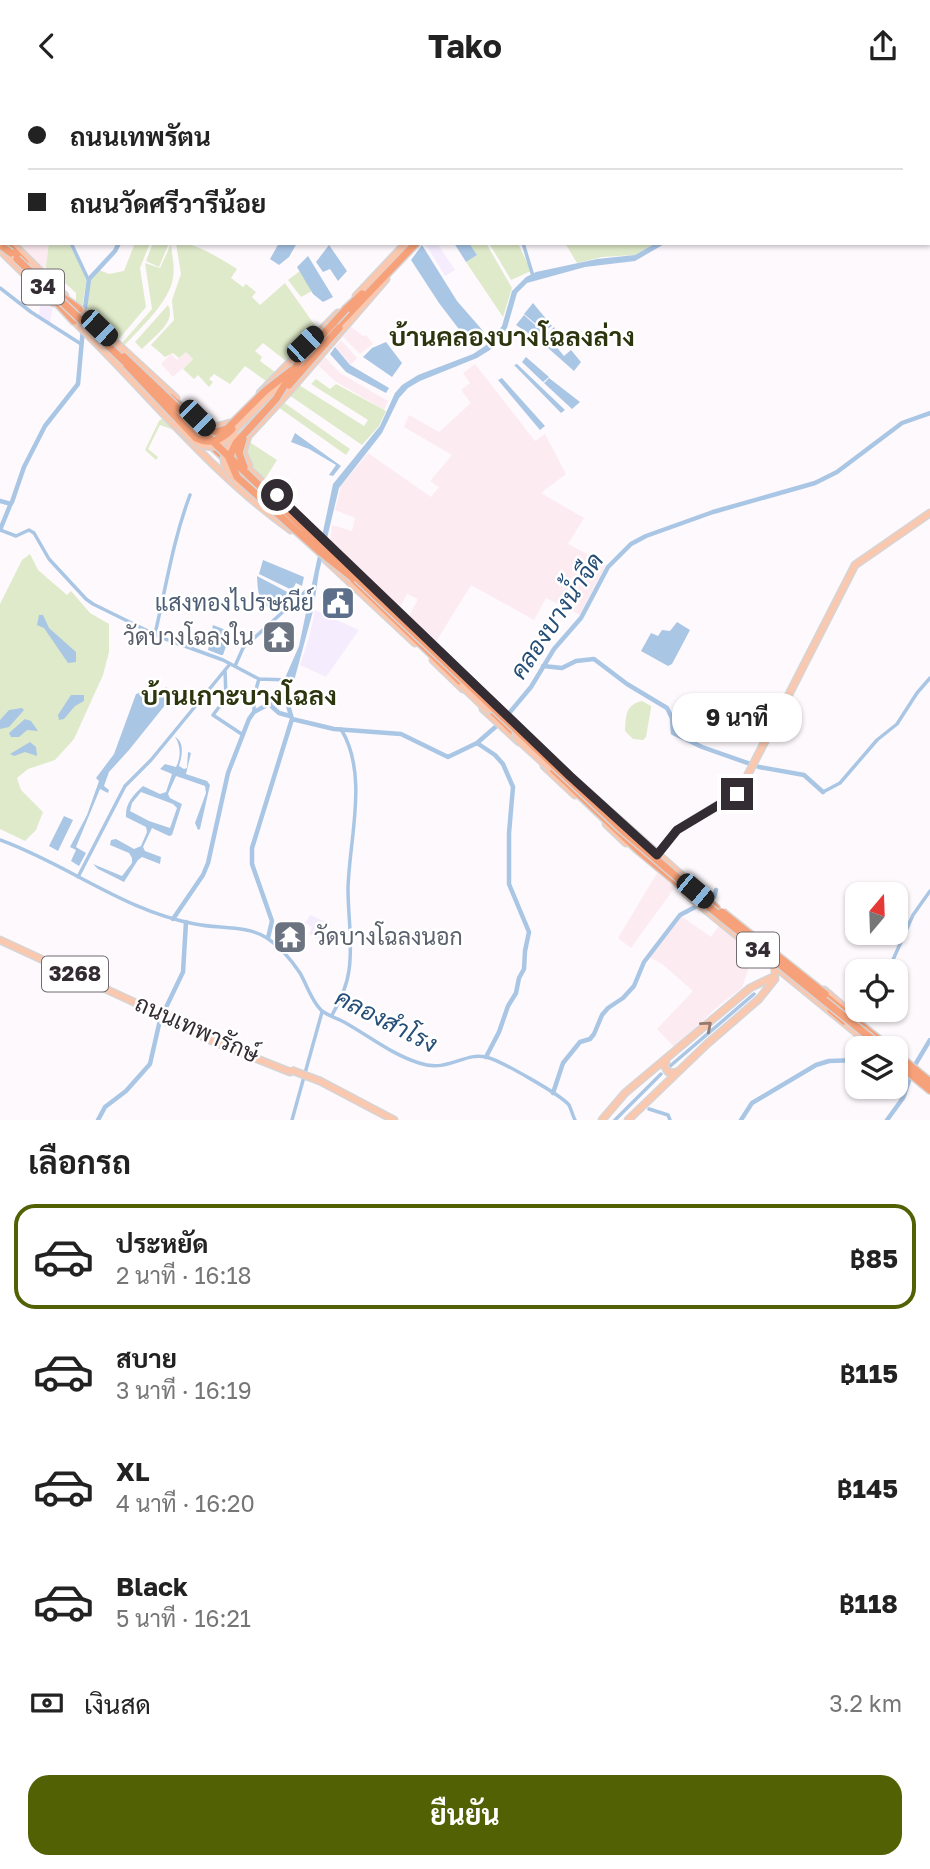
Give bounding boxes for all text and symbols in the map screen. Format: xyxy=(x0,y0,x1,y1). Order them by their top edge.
icon: back xyxy=(28,27,66,65)
text: Tako xyxy=(428,27,502,65)
icon: share xyxy=(864,27,902,65)
text: ถนนเทพรัตน xyxy=(70,121,211,152)
text: ถนนวัดศรีวารีน้อย xyxy=(70,188,266,219)
road number: 34 xyxy=(22,269,64,305)
car xyxy=(77,306,122,350)
district label: บ้านคลองบางโฉลงล่าง xyxy=(389,320,635,352)
car xyxy=(283,322,328,366)
car xyxy=(175,396,220,440)
route start xyxy=(261,479,293,511)
water label: คลองบางน้ำจืด xyxy=(500,544,609,684)
public building icon: แสงทองไปรษณีย์ xyxy=(319,584,357,622)
place label: แสงทองไปรษณีย์ xyxy=(155,587,314,616)
temple icon: วัดบางโฉลงใน xyxy=(260,618,298,656)
place label: วัดบางโฉลงใน xyxy=(123,621,254,650)
district label: บ้านเกาะบางโฉลง xyxy=(141,679,337,711)
callout: 9 นาที xyxy=(672,693,802,741)
text: 9 นาที xyxy=(706,703,768,731)
route end xyxy=(721,778,753,810)
car xyxy=(673,869,718,913)
north arrow xyxy=(845,882,908,945)
map controls xyxy=(845,882,908,1099)
temple icon: วัดบางโฉลงนอก xyxy=(271,918,309,956)
place label: วัดบางโฉลงนอก xyxy=(314,921,463,950)
road number: 34 xyxy=(737,933,779,967)
road number: 3268 xyxy=(42,957,108,991)
button: locate xyxy=(845,959,908,1022)
water label: คลองสำโรง xyxy=(331,982,443,1058)
street label: ถนนเทพารักษ์ xyxy=(131,987,264,1068)
one-way arrow xyxy=(699,1021,712,1034)
button: layers xyxy=(845,1036,908,1099)
text: เลือกรถ xyxy=(28,1143,131,1181)
icon: car xyxy=(32,1225,95,1288)
text: ประหยัด xyxy=(116,1228,209,1259)
text: ฿85 xyxy=(850,1243,898,1274)
text: 2 นาที · 16:18 xyxy=(116,1261,252,1289)
icon: car xyxy=(32,1340,95,1403)
text: สบาย xyxy=(116,1343,177,1374)
text: ฿115 xyxy=(840,1358,898,1389)
text: 3 นาที · 16:19 xyxy=(116,1376,252,1404)
icon: car xyxy=(32,1455,95,1518)
text: XL xyxy=(116,1456,150,1487)
text: ฿145 xyxy=(837,1473,898,1504)
text: 4 นาที · 16:20 xyxy=(116,1489,255,1517)
icon: car xyxy=(32,1570,95,1633)
text: Black xyxy=(116,1571,188,1602)
text: ฿118 xyxy=(839,1588,898,1619)
text: 5 นาที · 16:21 xyxy=(116,1604,251,1632)
icon: cash xyxy=(28,1684,66,1722)
text: เงินสด xyxy=(84,1689,151,1720)
text: 3.2 km xyxy=(829,1689,902,1717)
button: ยืนยัน xyxy=(28,1775,902,1855)

